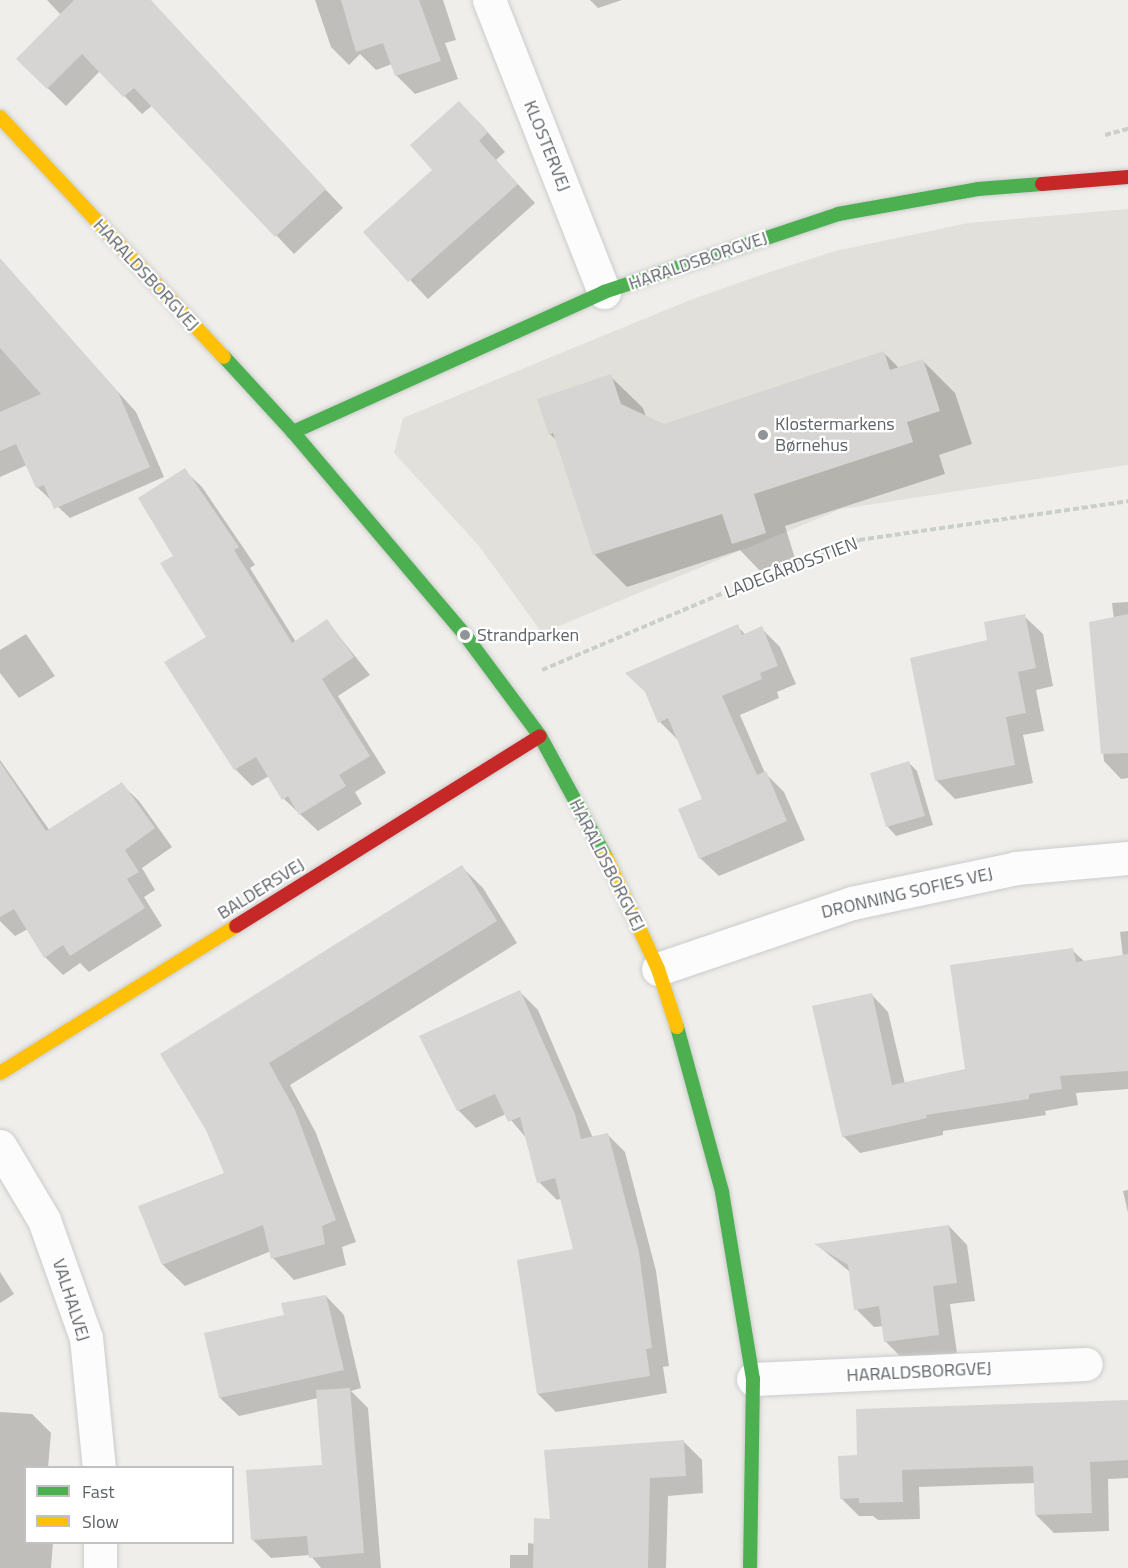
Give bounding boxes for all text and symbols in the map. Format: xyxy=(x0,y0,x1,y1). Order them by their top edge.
street label: KLOSTERVEJ xyxy=(519,97,575,195)
street label: HARALDSBORGVEJ xyxy=(89,215,203,335)
street label: HARALDSBORGVEJ xyxy=(626,227,770,295)
place label: Klostermarkens Børnehus xyxy=(775,414,895,456)
marker: Klostermarkens Børnehus xyxy=(756,428,770,442)
street label: LADEGÅRDSSTIEN xyxy=(721,533,861,603)
place label: Strandparken xyxy=(477,624,579,646)
marker: Strandparken xyxy=(458,628,472,642)
street label: HARALDSBORGVEJ xyxy=(564,795,650,935)
street label: BALDERSVEJ xyxy=(214,854,308,924)
street label: DRONNING SOFIES VEJ xyxy=(819,863,995,923)
street label: VALHALVEJ xyxy=(48,1256,94,1344)
street label: HARALDSBORGVEJ xyxy=(846,1357,992,1387)
legend xyxy=(24,1466,234,1544)
text: Fast xyxy=(82,1478,115,1505)
text: Slow xyxy=(82,1508,119,1535)

